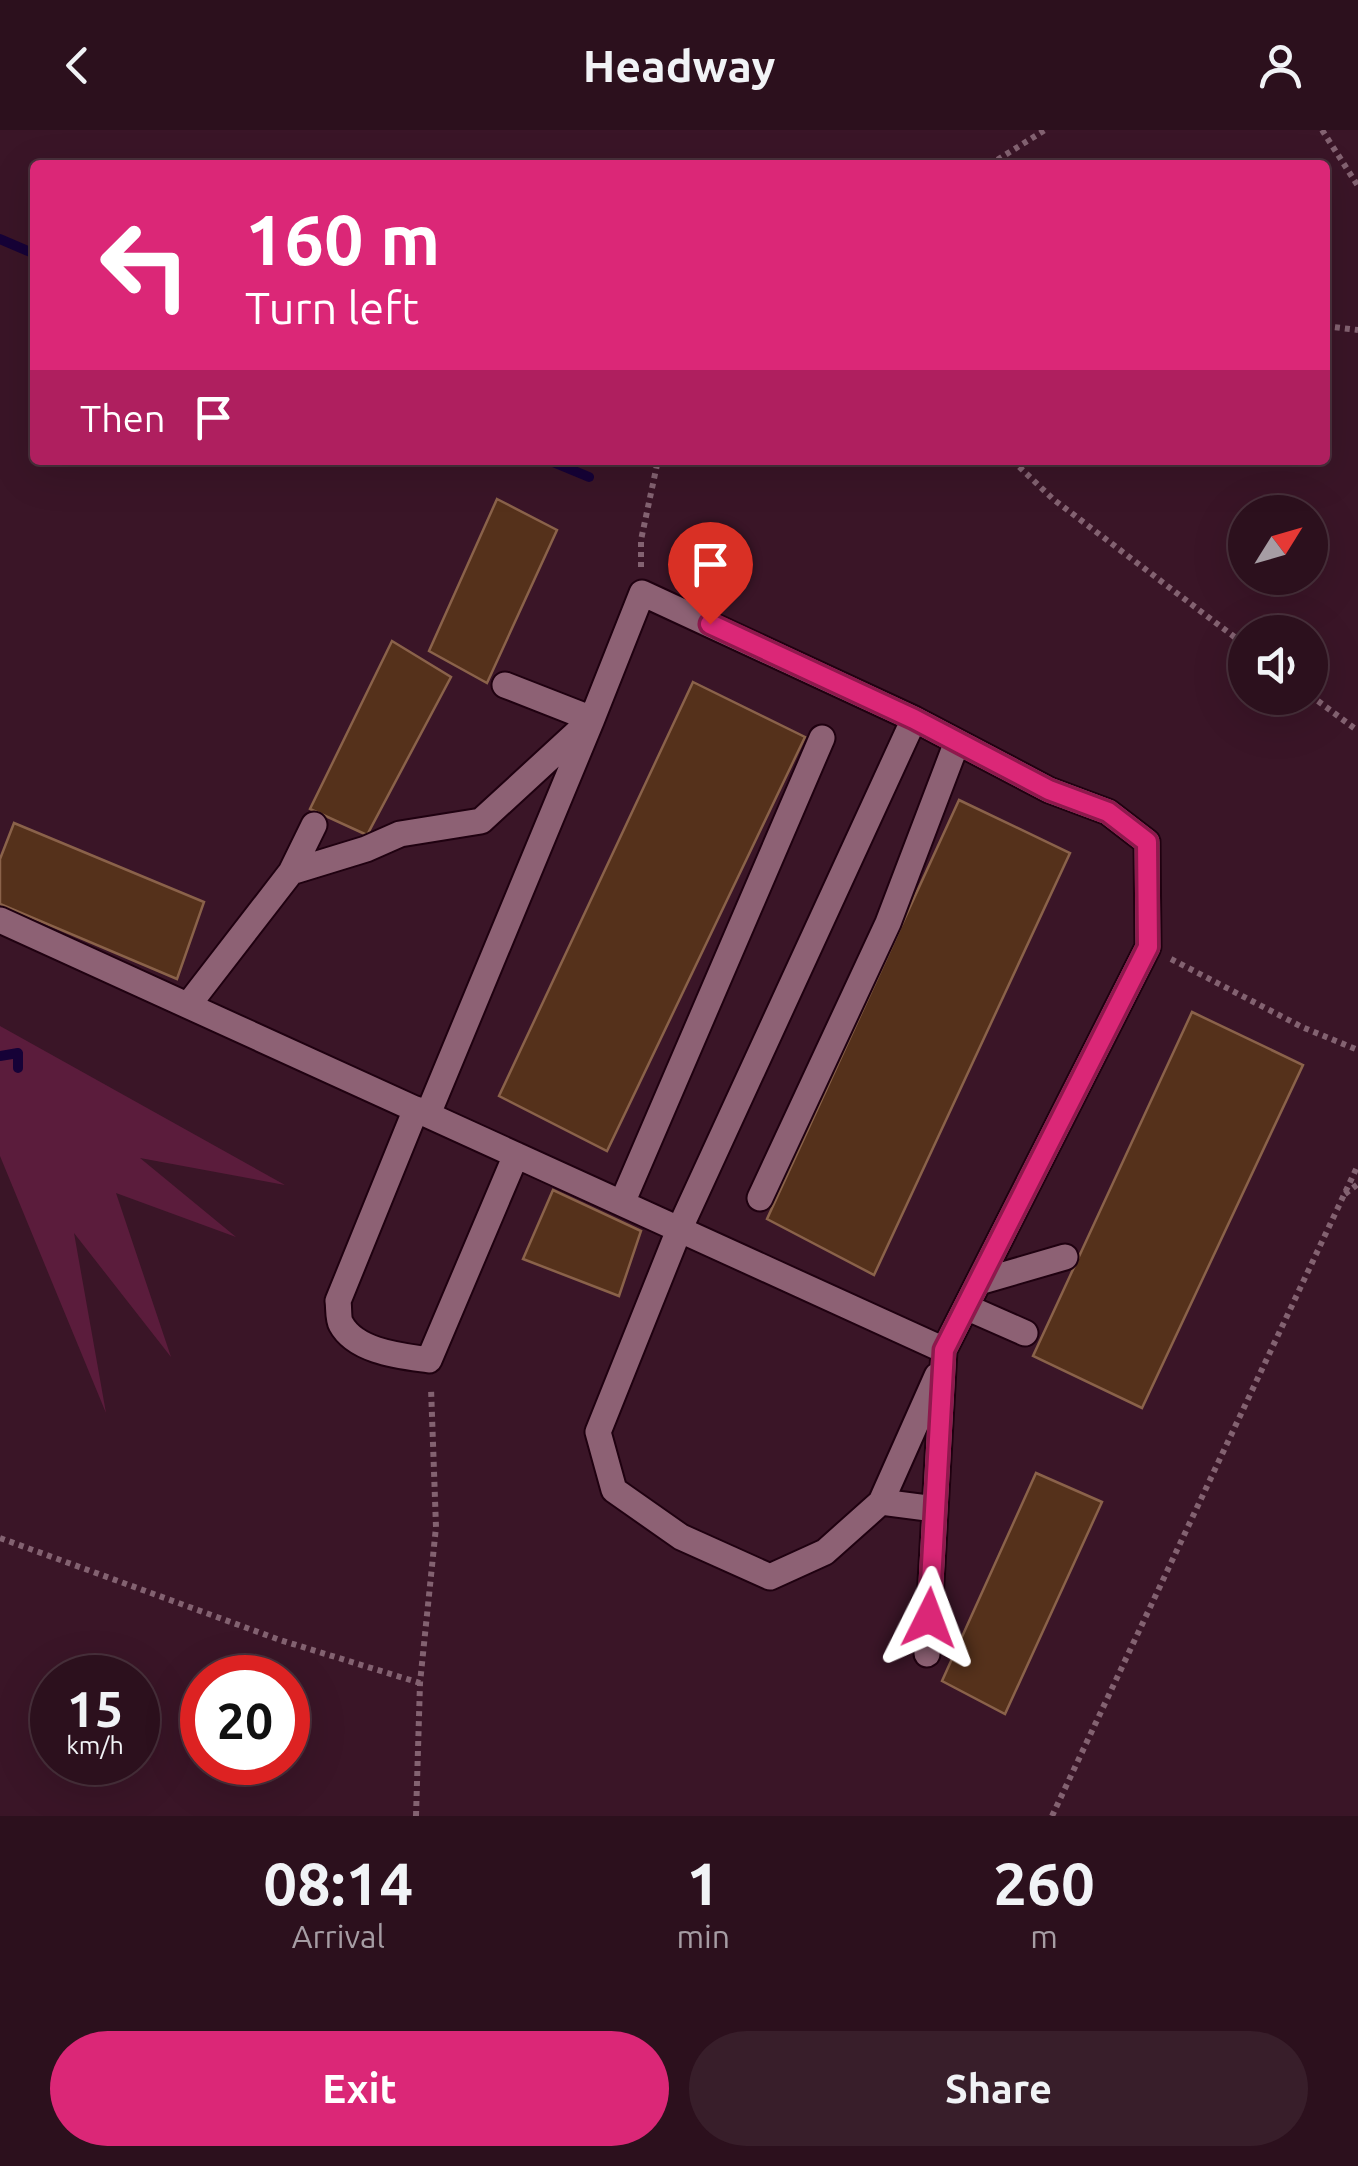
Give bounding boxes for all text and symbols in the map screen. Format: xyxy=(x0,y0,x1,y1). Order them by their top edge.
icon: back xyxy=(50,38,105,93)
icon: person xyxy=(1253,38,1308,93)
text: Headway xyxy=(583,40,775,91)
icon: left xyxy=(80,200,210,330)
text: 160 m xyxy=(245,200,440,278)
text: Turn left xyxy=(245,282,419,333)
icon: arrive xyxy=(186,390,241,445)
text: Then xyxy=(80,397,166,439)
north arrow xyxy=(1228,495,1328,595)
map controls xyxy=(1228,495,1328,715)
pin xyxy=(668,522,753,625)
icon: arrive xyxy=(683,537,738,592)
button: sound xyxy=(1228,615,1328,715)
position arrow xyxy=(877,1566,981,1670)
speed limit sign: 20 xyxy=(180,1655,310,1785)
text: 15 xyxy=(67,1680,123,1736)
text: km/h xyxy=(66,1731,124,1759)
text: 08:14 xyxy=(263,1849,413,1916)
text: 1 xyxy=(686,1849,720,1916)
text: 260 xyxy=(993,1849,1095,1916)
text: Arrival xyxy=(292,1918,385,1954)
text: min xyxy=(676,1918,730,1954)
text: m xyxy=(1030,1918,1058,1954)
button: Exit xyxy=(50,2031,669,2146)
button: Share xyxy=(689,2031,1308,2146)

